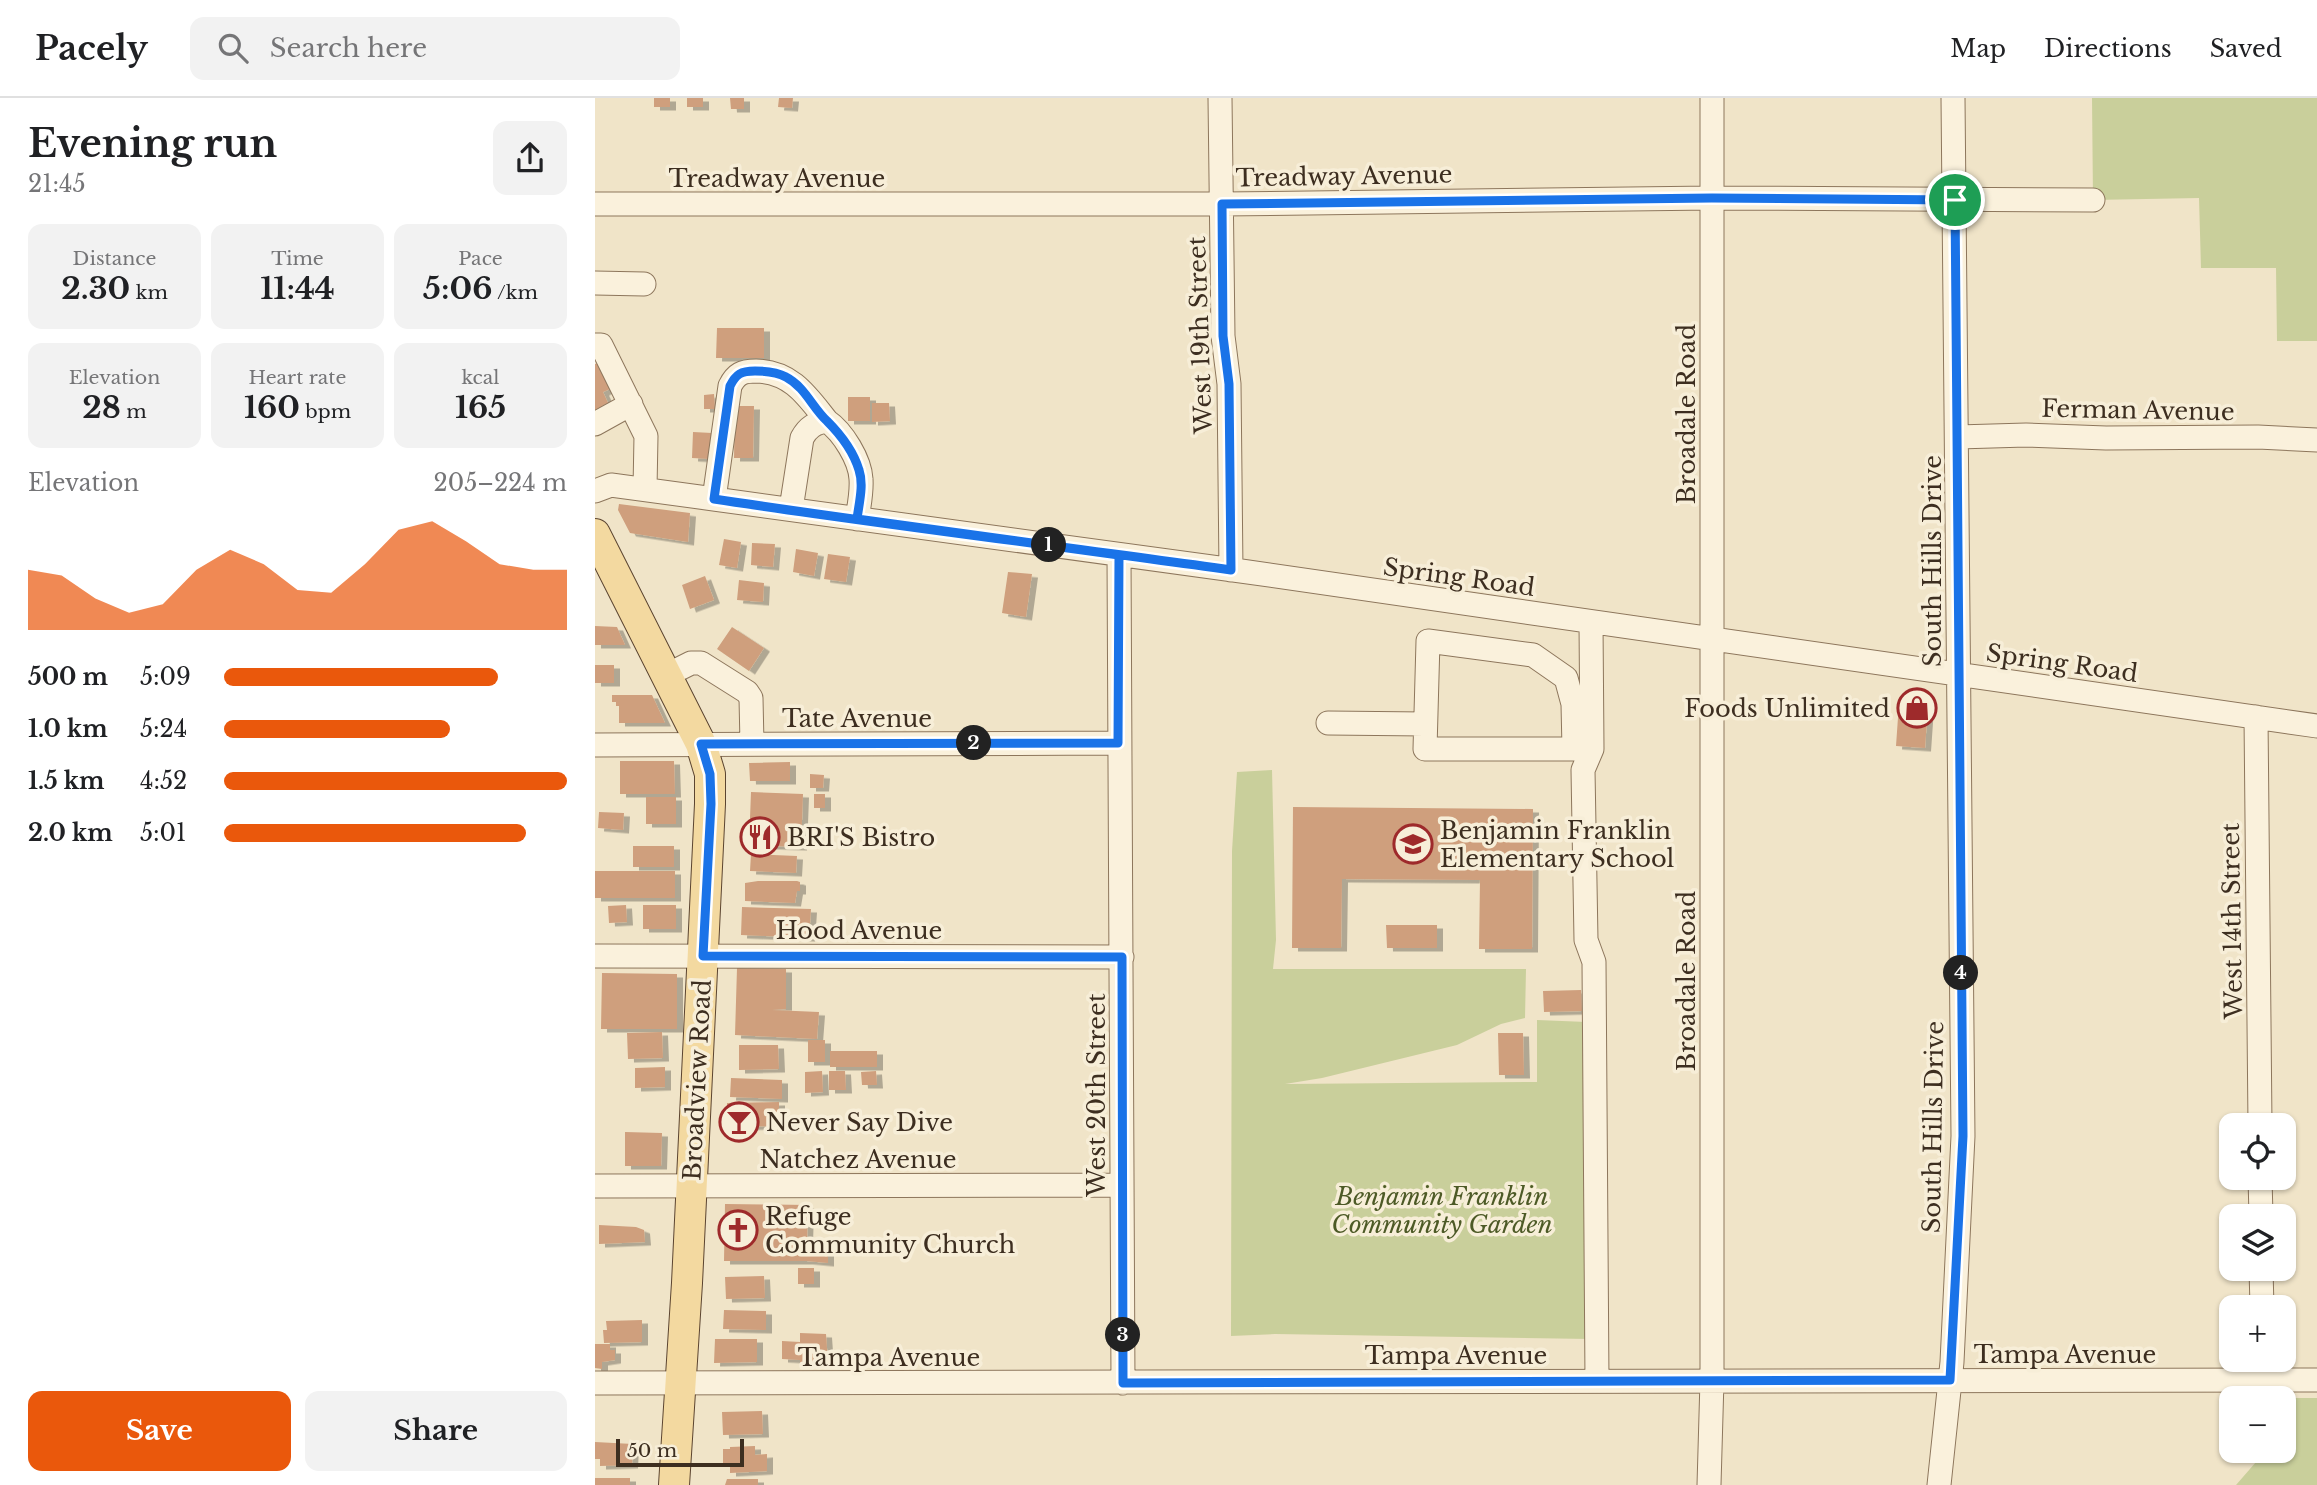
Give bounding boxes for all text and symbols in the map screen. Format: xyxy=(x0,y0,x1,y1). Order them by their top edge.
search box xyxy=(190,17,680,80)
text: Pacely xyxy=(35,28,148,69)
icon: search xyxy=(214,29,252,67)
text: Search here xyxy=(270,32,427,64)
text: Map xyxy=(1950,34,2006,63)
text: Directions xyxy=(2044,34,2172,63)
text: Saved xyxy=(2210,34,2282,63)
text: Evening run xyxy=(28,120,277,167)
button: share xyxy=(493,121,567,195)
street label: Treadway Avenue xyxy=(1235,160,1453,192)
street label: Treadway Avenue xyxy=(669,164,885,193)
text: 21:45 xyxy=(28,170,86,198)
pin xyxy=(1925,170,1985,230)
icon: arrive xyxy=(1936,181,1974,219)
street label: West 19th Street xyxy=(1182,236,1218,435)
text: Distance xyxy=(73,247,156,270)
text: Time xyxy=(271,247,324,270)
text: Pace xyxy=(458,247,503,270)
text: 2.30 xyxy=(61,270,130,307)
text: 11:44 xyxy=(260,270,335,307)
text: 5:06 xyxy=(423,270,492,307)
text: km xyxy=(130,281,168,304)
text: /km xyxy=(492,281,538,304)
street label: Broadale Road xyxy=(1672,324,1701,504)
text: Elevation xyxy=(69,366,160,389)
text: Heart rate xyxy=(249,366,346,389)
text: kcal xyxy=(462,366,499,389)
text: 28 xyxy=(82,389,121,426)
text: 160 xyxy=(244,389,300,426)
text: 165 xyxy=(455,389,506,426)
street label: Ferman Avenue xyxy=(2041,394,2235,426)
text: m xyxy=(121,400,147,423)
text: bpm xyxy=(300,400,351,423)
street label: South Hills Drive xyxy=(1918,455,1947,667)
text: Elevation xyxy=(28,469,139,497)
text: 205–224 m xyxy=(434,469,567,497)
pin: 1 xyxy=(1031,528,1067,562)
text: 1 xyxy=(1044,533,1053,556)
street label: Spring Road xyxy=(1381,552,1537,602)
street label: Spring Road xyxy=(1984,638,2140,688)
text: 500 m xyxy=(28,663,108,691)
text: 5:09 xyxy=(140,663,191,691)
shop icon: Foods Unlimited xyxy=(1896,687,1938,729)
place label: Foods Unlimited xyxy=(1684,694,1890,723)
street label: Tate Avenue xyxy=(782,704,932,733)
text: 1.0 km xyxy=(28,715,108,743)
text: 5:24 xyxy=(140,715,187,743)
pin: 2 xyxy=(957,726,991,760)
text: 2 xyxy=(967,731,980,754)
text: 1.5 km xyxy=(28,767,105,795)
text: 4:52 xyxy=(140,767,187,795)
restaurant icon: BRI'S Bistro xyxy=(739,816,781,858)
place label: Benjamin Franklin Elementary School xyxy=(1440,816,1675,873)
text: 2.0 km xyxy=(28,819,113,847)
text: 5:01 xyxy=(140,819,186,847)
place label: BRI'S Bistro xyxy=(787,823,935,852)
school or university icon: Benjamin Franklin Elementary School xyxy=(1392,823,1434,865)
street label: West 14th Street xyxy=(2216,823,2248,1020)
street label: Broadale Road xyxy=(1672,891,1701,1071)
street label: Hood Avenue xyxy=(776,916,942,945)
pin: 4 xyxy=(1943,956,1979,990)
text: 4 xyxy=(1954,961,1967,984)
street label: Broadview Road xyxy=(677,979,717,1181)
street label: West 20th Street xyxy=(1082,993,1111,1198)
street label: South Hills Drive xyxy=(1917,1021,1949,1233)
bar icon: Never Say Dive xyxy=(718,1101,760,1143)
place label: Never Say Dive xyxy=(766,1108,953,1137)
map controls xyxy=(2219,1113,2296,1463)
button: locate xyxy=(2219,1113,2296,1190)
street label: Natchez Avenue xyxy=(760,1145,956,1174)
park label: Benjamin Franklin Community Garden xyxy=(1331,1182,1553,1239)
place label: Refuge Community Church xyxy=(765,1202,1015,1259)
button: layers xyxy=(2219,1204,2296,1281)
church icon: Refuge Community Church xyxy=(717,1209,759,1251)
button: + xyxy=(2219,1295,2296,1372)
pin: 3 xyxy=(1105,1318,1141,1352)
text: 3 xyxy=(1116,1323,1129,1346)
street label: Tampa Avenue xyxy=(1974,1340,2156,1369)
street label: Tampa Avenue xyxy=(1365,1341,1547,1370)
street label: Tampa Avenue xyxy=(798,1343,980,1372)
button: − xyxy=(2219,1386,2296,1463)
button: Save xyxy=(28,1391,291,1471)
button: Share xyxy=(305,1391,567,1471)
scale bar xyxy=(616,1436,744,1468)
text: 50 m xyxy=(627,1439,677,1462)

